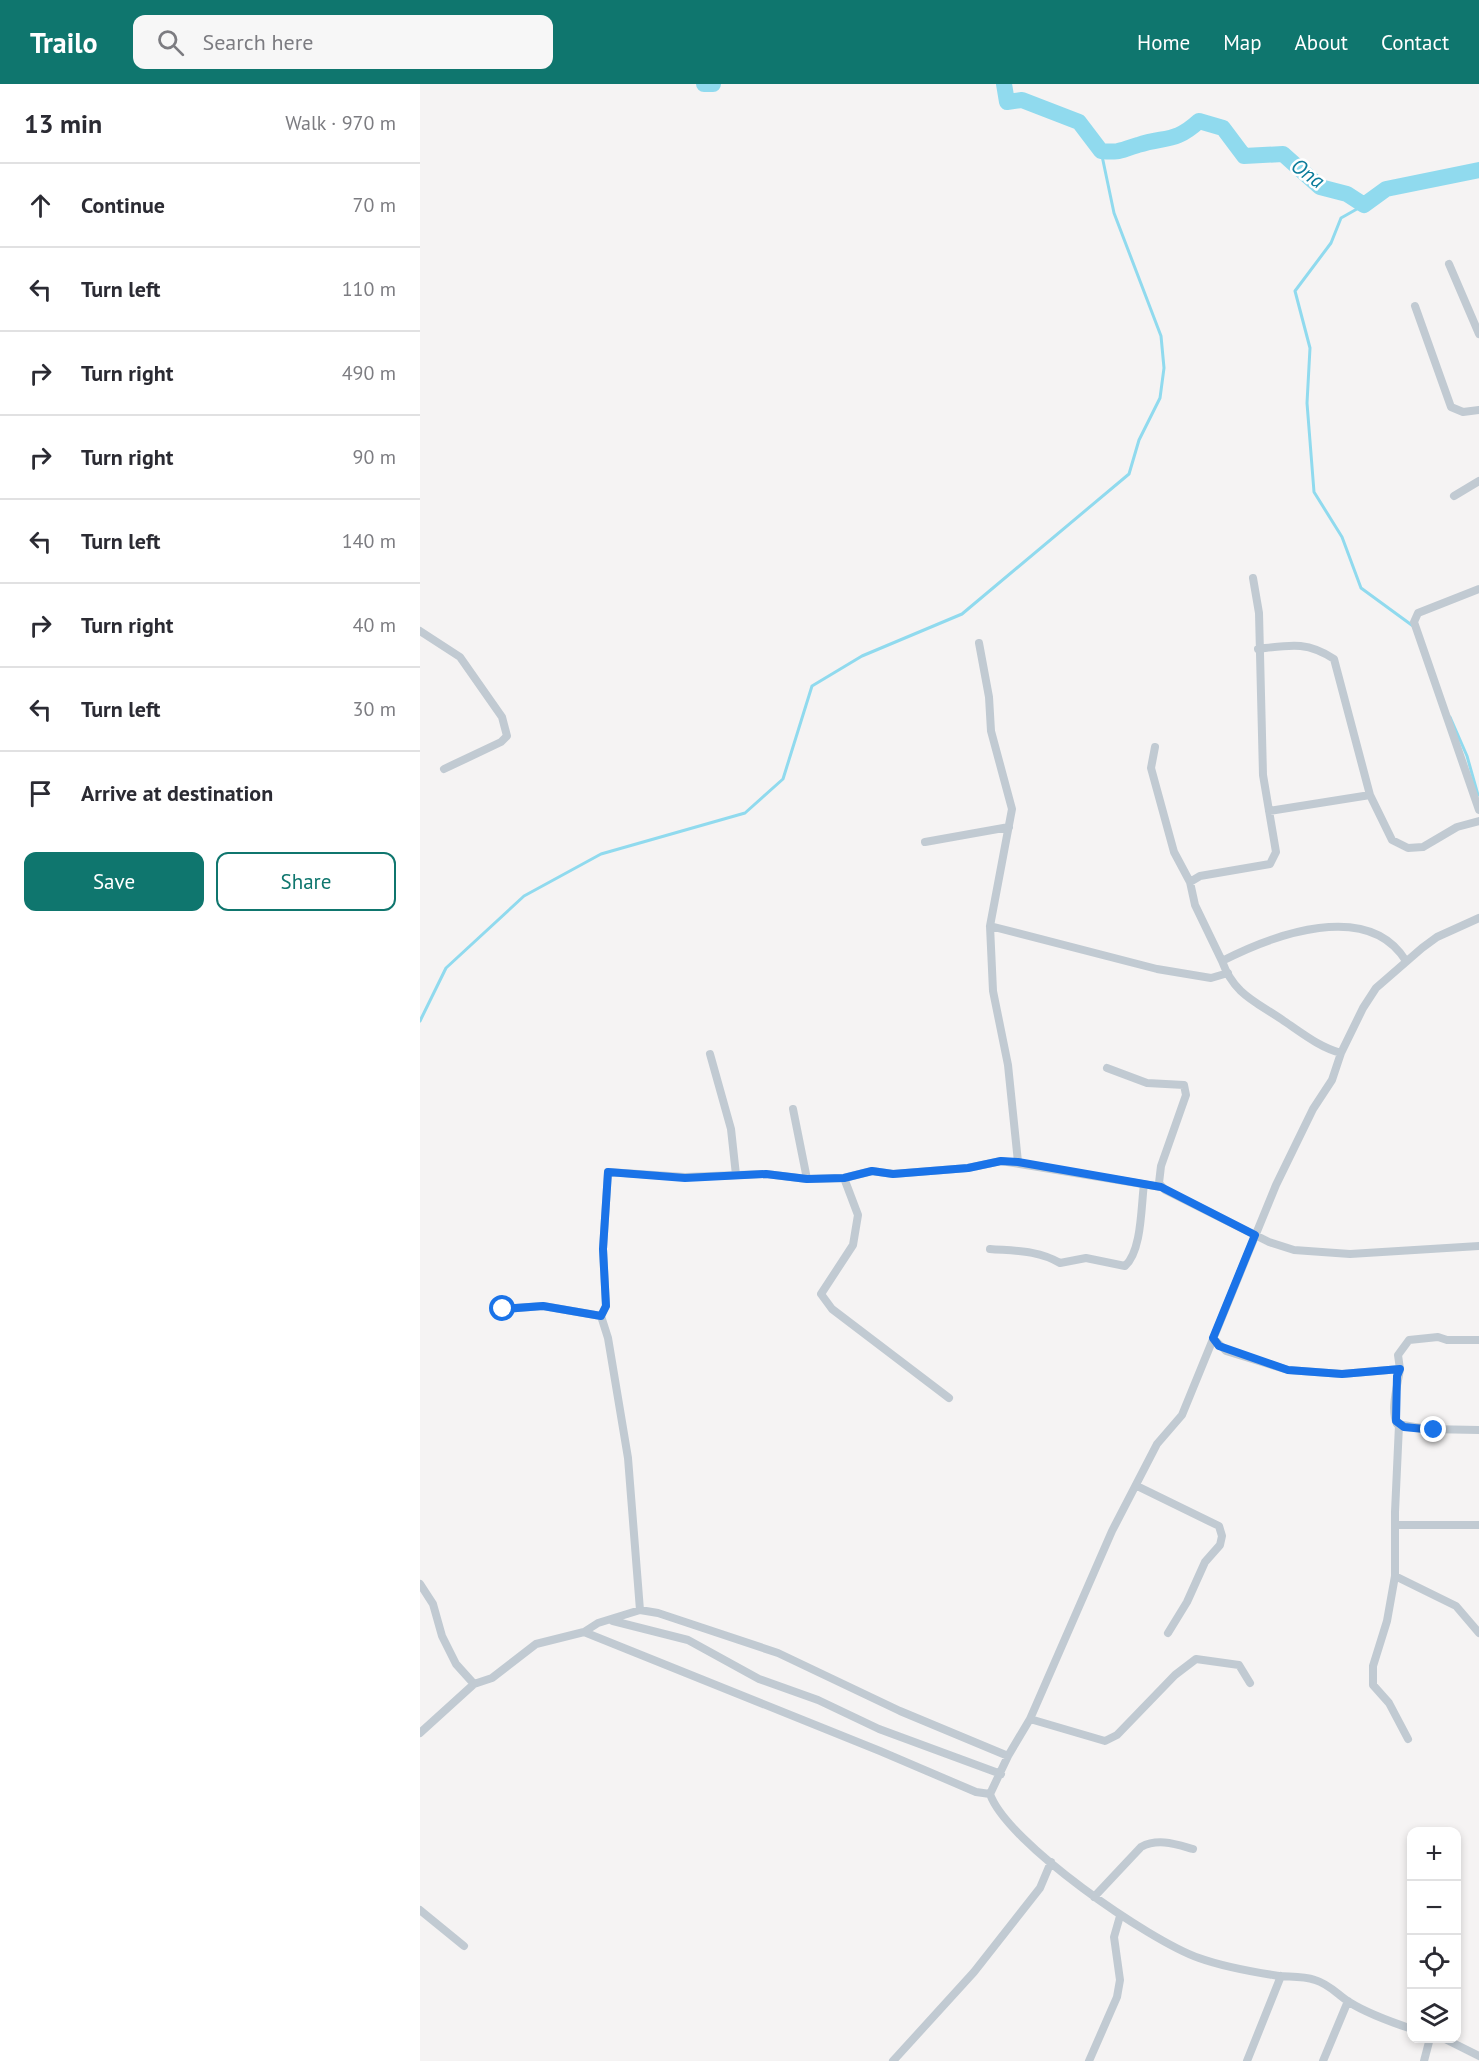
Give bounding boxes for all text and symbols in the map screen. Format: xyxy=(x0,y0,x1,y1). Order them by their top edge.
search box xyxy=(133,15,553,69)
text: Trailo xyxy=(30,24,97,61)
icon: search xyxy=(154,26,187,59)
text: Search here xyxy=(202,28,313,56)
text: Home xyxy=(1137,29,1190,56)
text: Map xyxy=(1223,29,1262,56)
text: About xyxy=(1295,29,1348,56)
text: Contact xyxy=(1381,29,1449,56)
text: 13 min xyxy=(24,107,102,140)
text: Walk · 970 m xyxy=(285,110,396,136)
water label: Ona xyxy=(1286,152,1331,195)
icon: ahead xyxy=(24,189,57,222)
text: Continue xyxy=(81,191,165,219)
text: 70 m xyxy=(353,192,396,218)
icon: left xyxy=(24,273,57,306)
text: Turn left xyxy=(81,275,161,303)
text: 110 m xyxy=(342,276,396,302)
icon: right xyxy=(24,357,57,390)
text: Turn right xyxy=(81,359,173,387)
text: 490 m xyxy=(342,360,396,386)
icon: right xyxy=(24,441,57,474)
text: Turn right xyxy=(81,443,173,471)
text: 90 m xyxy=(353,444,396,470)
icon: left xyxy=(24,525,57,558)
text: Turn left xyxy=(81,527,161,555)
text: 140 m xyxy=(342,528,396,554)
icon: right xyxy=(24,609,57,642)
text: Turn right xyxy=(81,611,173,639)
text: 40 m xyxy=(353,612,396,638)
icon: left xyxy=(24,693,57,726)
text: Turn left xyxy=(81,695,161,723)
text: 30 m xyxy=(353,696,396,722)
icon: arrive xyxy=(24,777,57,810)
text: Arrive at destination xyxy=(81,779,273,807)
button: Save xyxy=(24,852,204,911)
button: Share xyxy=(216,852,396,911)
route start xyxy=(489,1295,515,1321)
route end xyxy=(1420,1416,1446,1442)
map controls xyxy=(1407,1827,1461,2043)
button: + xyxy=(1407,1827,1461,1881)
button: − xyxy=(1407,1881,1461,1935)
button: locate xyxy=(1407,1935,1461,1989)
button: layers xyxy=(1407,1989,1461,2043)

